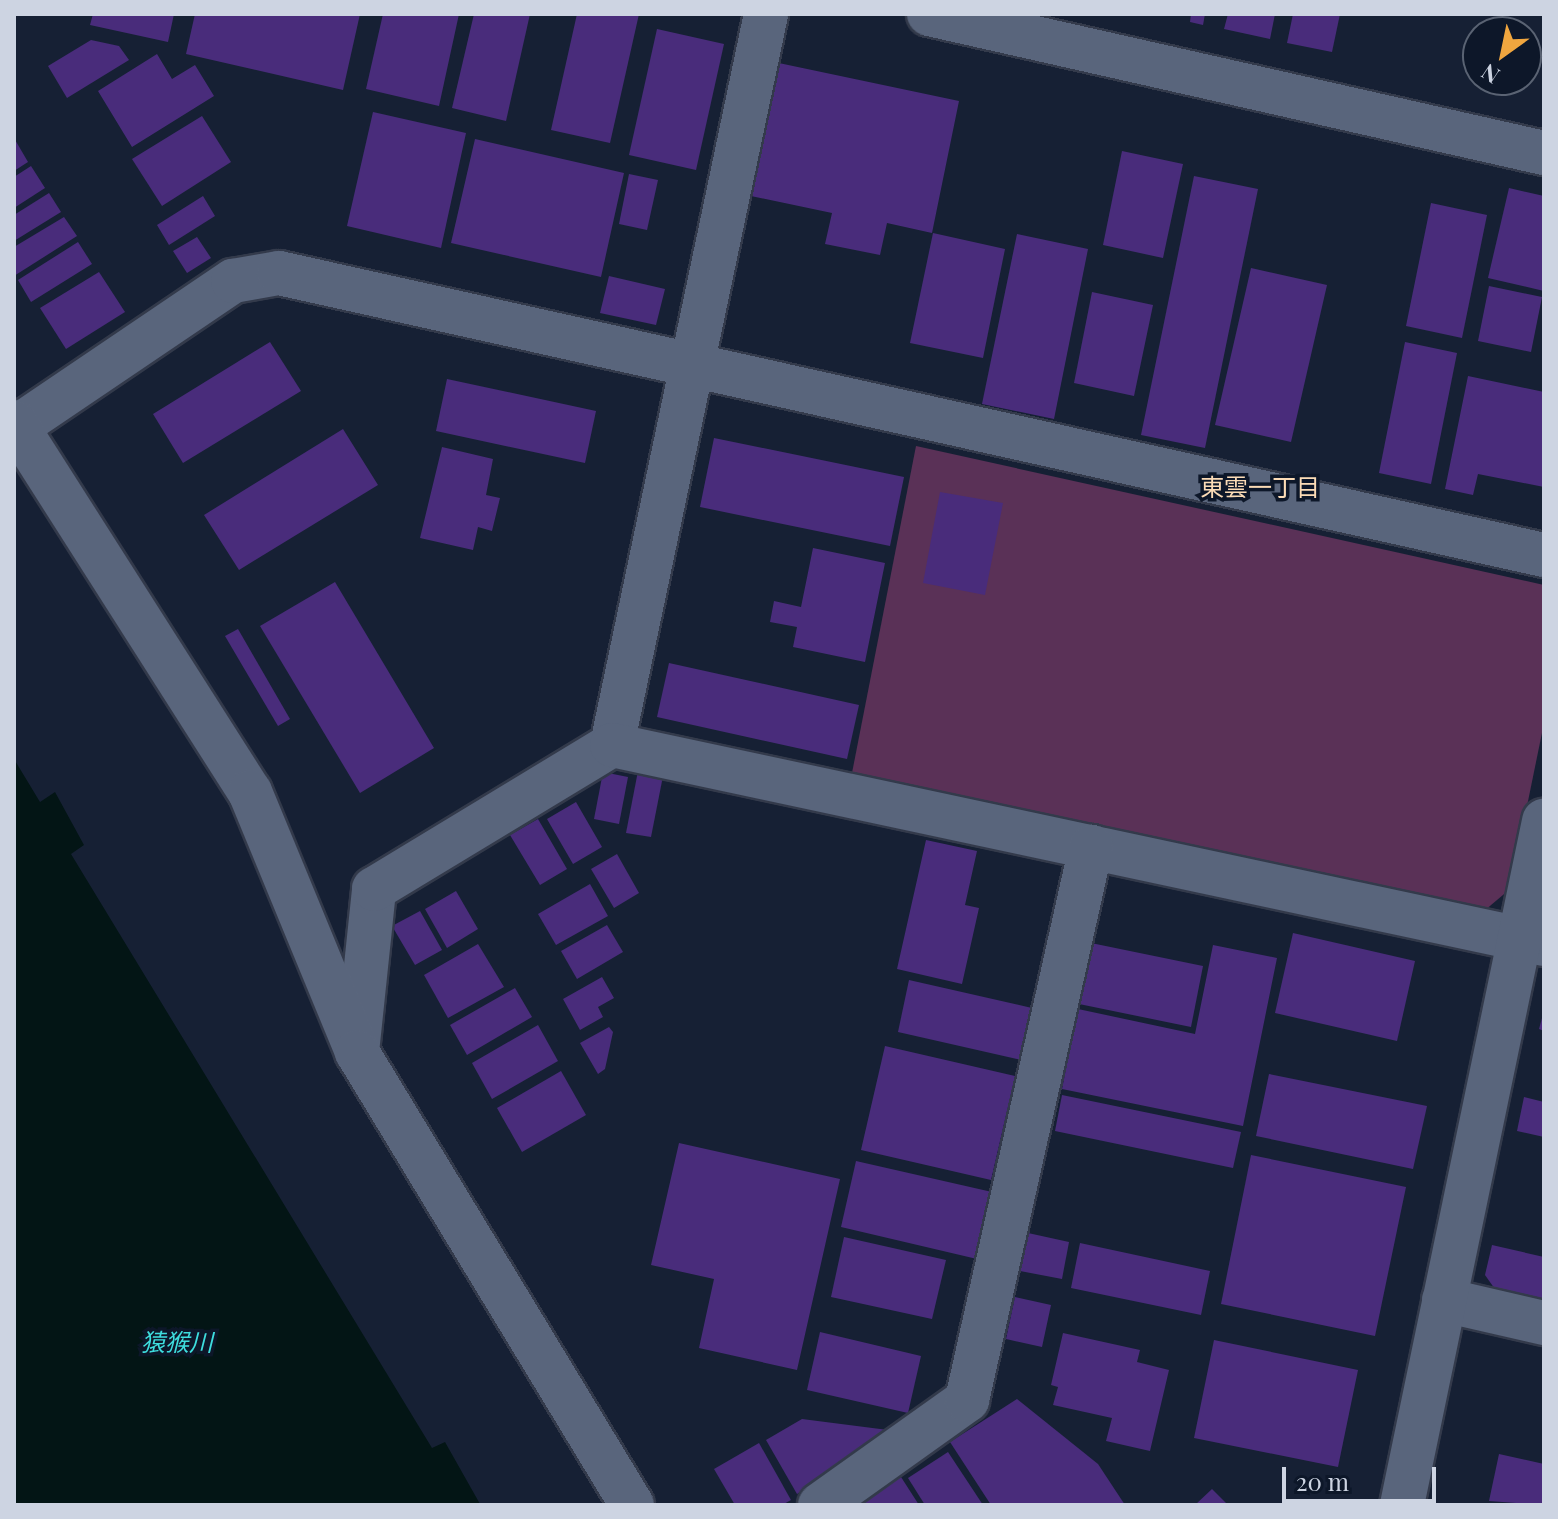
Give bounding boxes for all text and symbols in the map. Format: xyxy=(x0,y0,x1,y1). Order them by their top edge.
north arrow xyxy=(1462,16,1542,96)
text: N xyxy=(1475,58,1505,91)
district label: 東雲一丁目 xyxy=(1200,473,1320,501)
water label: 猿猴川 xyxy=(141,1328,213,1356)
scale bar xyxy=(1286,1451,1440,1501)
text: 20 m xyxy=(1296,1465,1349,1497)

